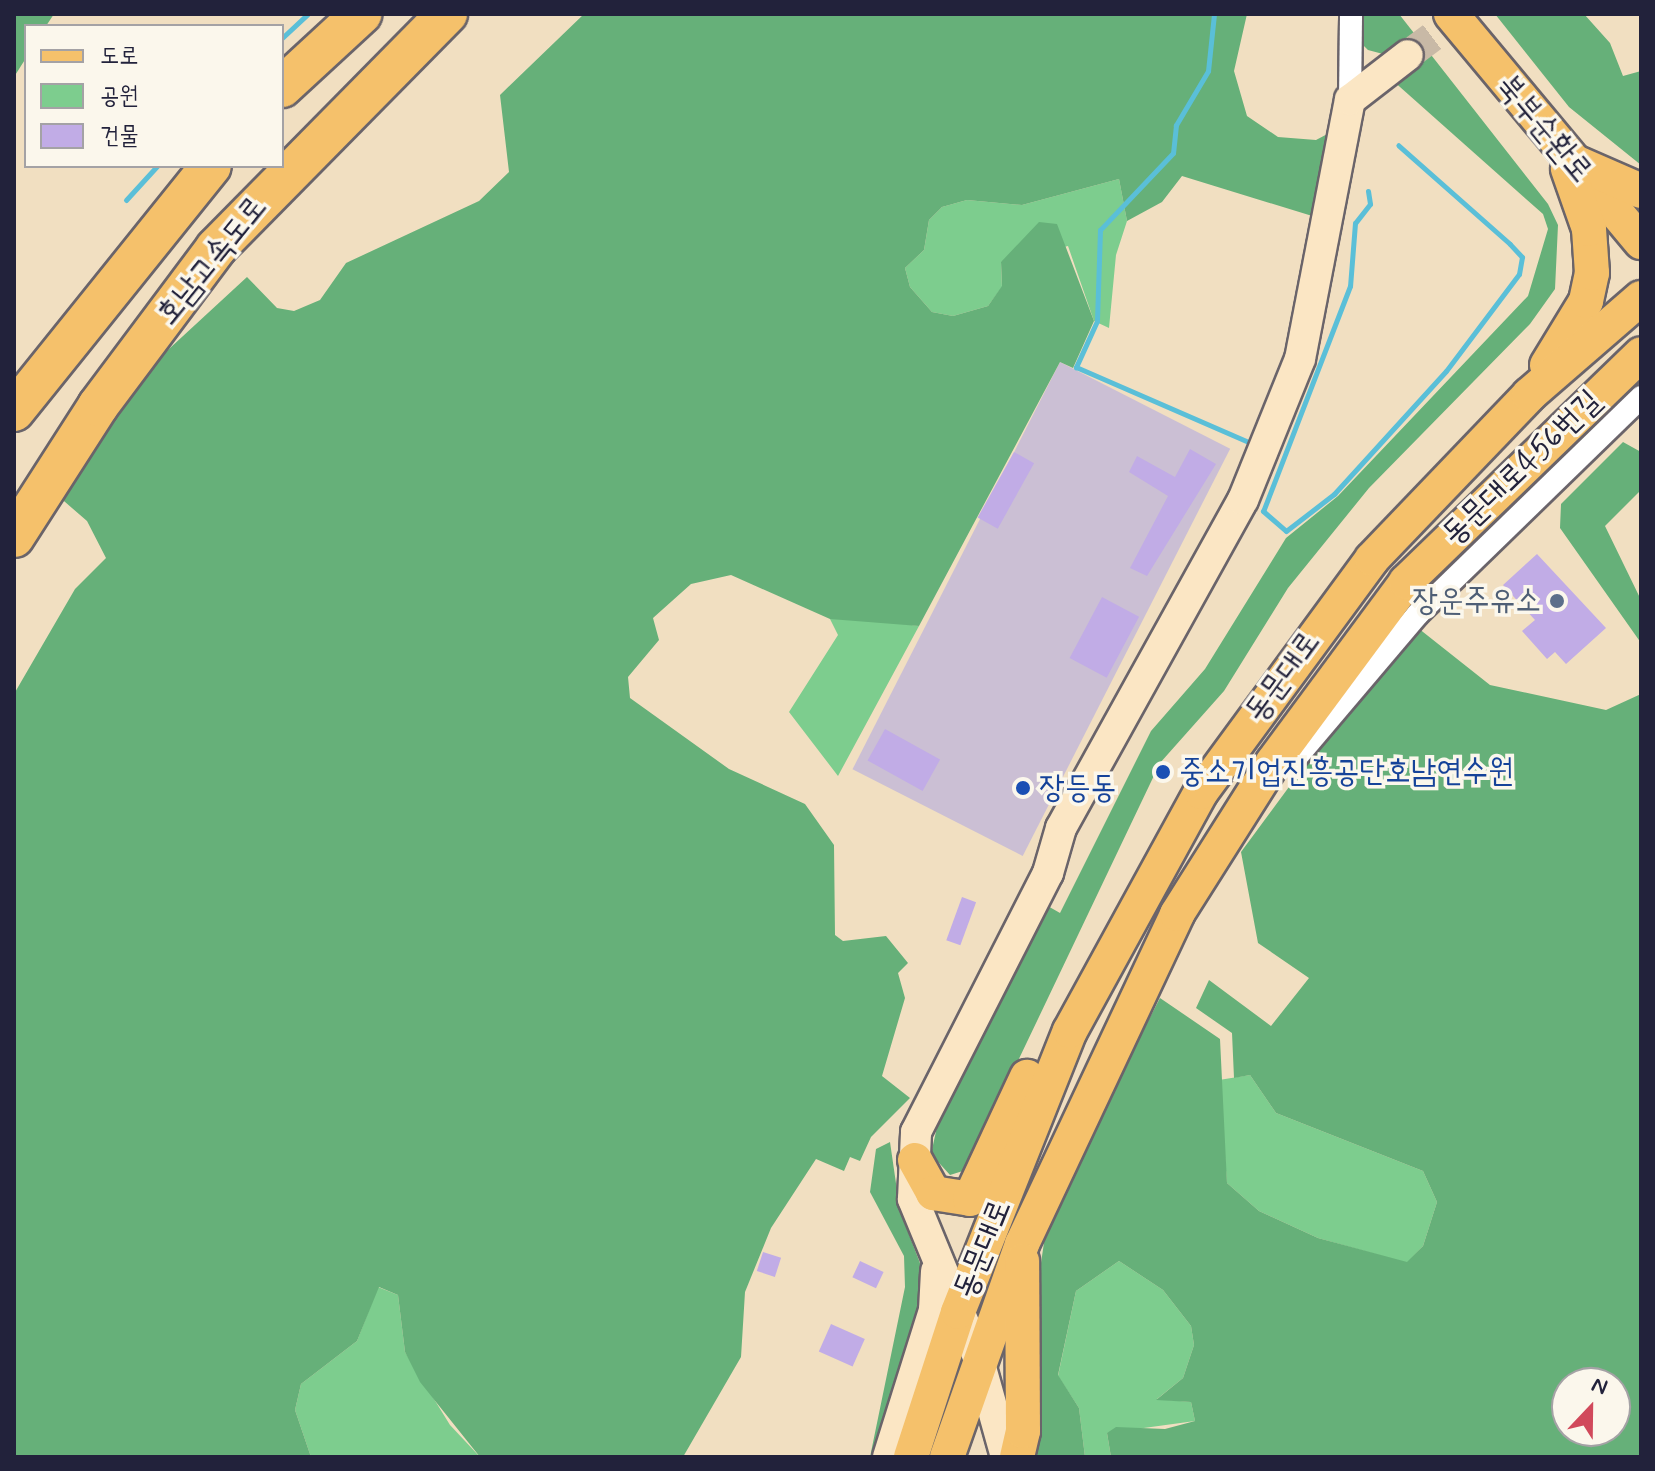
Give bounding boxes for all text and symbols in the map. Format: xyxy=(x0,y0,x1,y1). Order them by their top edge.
legend xyxy=(24,24,284,168)
text: 도로 xyxy=(100,41,139,72)
street label: 북부순환로 xyxy=(1488,67,1600,191)
text: 공원 xyxy=(100,81,139,112)
text: 건물 xyxy=(100,121,139,152)
street label: 호남고속도로 xyxy=(148,189,276,333)
street label: 동문대로456번길 xyxy=(1434,382,1610,554)
place label: 장운주유소 xyxy=(1412,582,1541,620)
marker: 장운주유소 xyxy=(1548,592,1566,610)
street label: 동문대로 xyxy=(1237,624,1329,730)
place label: 중소기업진흥공단호남연수원 xyxy=(1179,753,1514,791)
marker: 중소기업진흥공단호남연수원 xyxy=(1154,763,1172,781)
place label: 장등동 xyxy=(1039,769,1116,807)
marker: 장등동 xyxy=(1014,779,1032,797)
street label: 동문대로 xyxy=(946,1194,1020,1304)
north arrow xyxy=(1551,1367,1631,1447)
text: N xyxy=(1587,1371,1611,1402)

